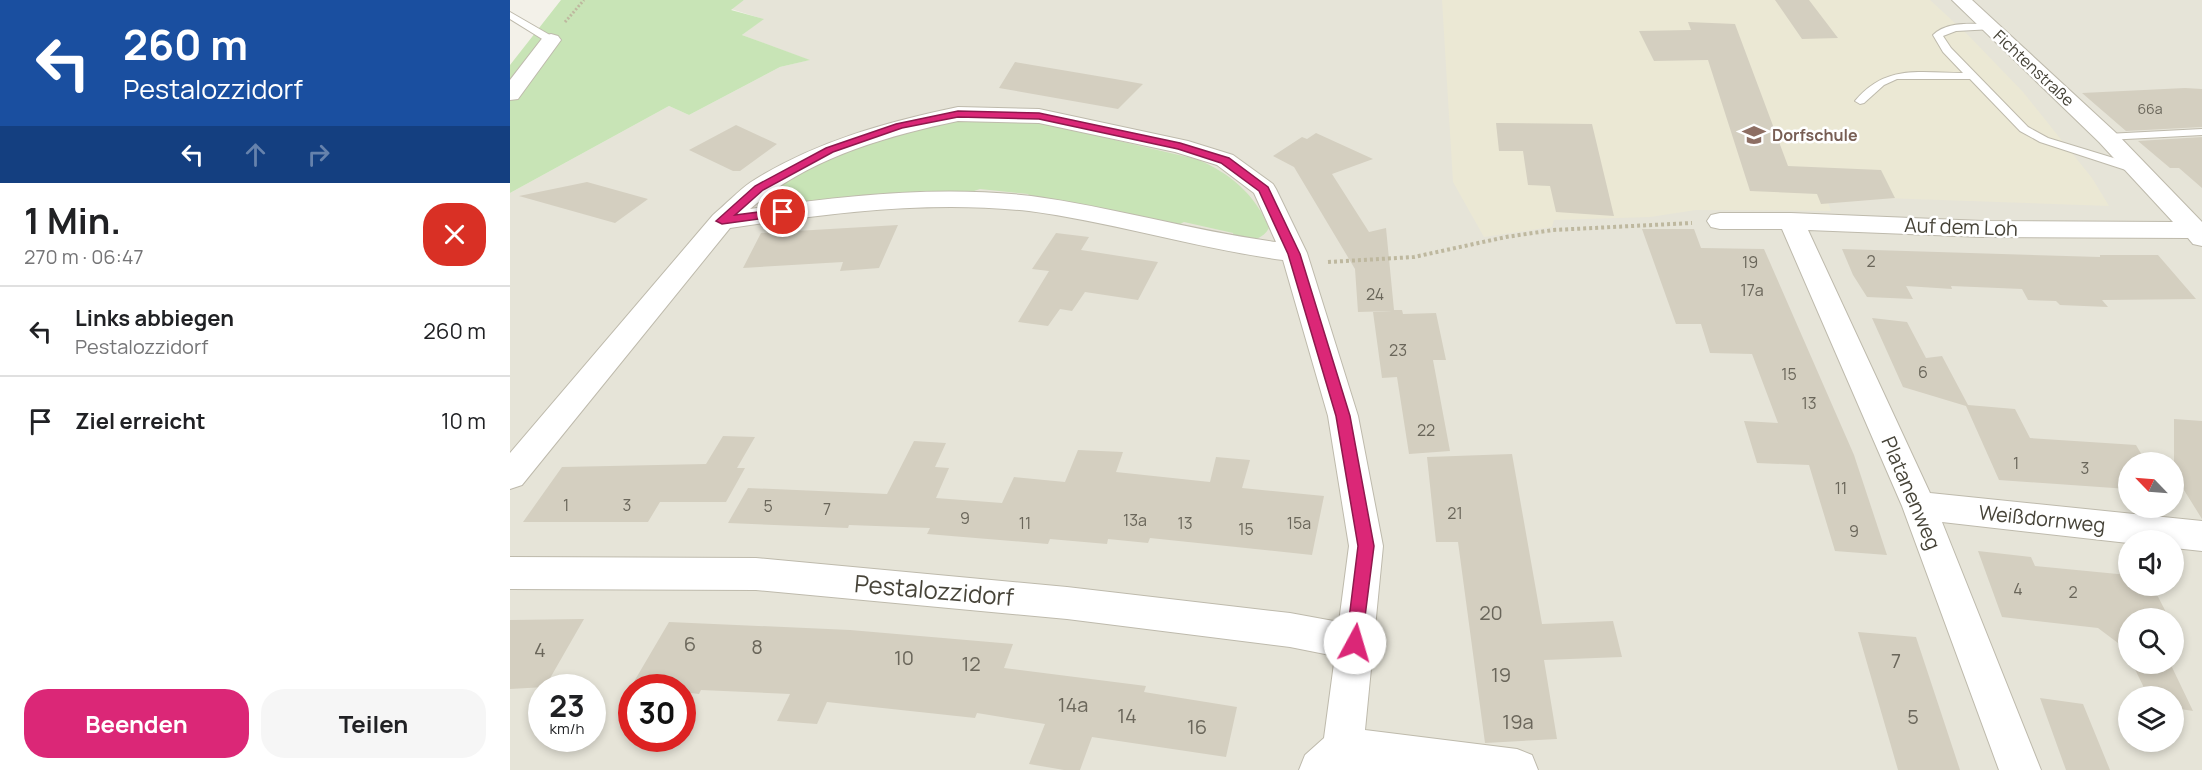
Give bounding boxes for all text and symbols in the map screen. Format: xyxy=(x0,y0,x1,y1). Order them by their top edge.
text: 260 m xyxy=(123,15,248,73)
icon: left xyxy=(24,24,102,102)
street label: Fichtenstraße xyxy=(1989,25,2079,111)
text: Pestalozzidorf xyxy=(123,70,303,107)
house number: 66a xyxy=(2137,99,2163,118)
school or university icon: Dorfschule xyxy=(1741,122,1767,148)
place label: Dorfschule xyxy=(1772,124,1858,146)
icon: left xyxy=(176,138,209,171)
icon: ahead xyxy=(239,138,272,171)
icon: right xyxy=(302,138,335,171)
pin xyxy=(757,186,808,237)
icon: arrive xyxy=(766,195,799,228)
text: 1 Min. xyxy=(24,196,121,245)
button: close xyxy=(423,203,486,266)
street label: Auf dem Loh xyxy=(1904,211,2018,242)
text: 270 m · 06:47 xyxy=(24,243,144,270)
house number: 2 xyxy=(1866,250,1876,272)
house number: 19 xyxy=(1742,251,1758,273)
house number: 17a xyxy=(1740,279,1764,301)
house number: 24 xyxy=(1366,283,1384,305)
text: Links abbiegen xyxy=(75,303,234,333)
icon: left xyxy=(24,315,57,348)
text: 260 m xyxy=(423,316,486,346)
text: Pestalozzidorf xyxy=(75,333,208,360)
house number: 23 xyxy=(1389,339,1407,361)
house number: 6 xyxy=(1918,361,1928,383)
house number: 15 xyxy=(1781,363,1797,385)
house number: 13 xyxy=(1801,392,1817,414)
icon: arrive xyxy=(24,405,57,438)
text: Ziel erreicht xyxy=(75,406,206,436)
text: 10 m xyxy=(441,406,486,436)
house number: 22 xyxy=(1417,419,1435,441)
street label: Platanenweg xyxy=(1875,432,1947,554)
house number: 1 xyxy=(2013,452,2019,474)
north arrow xyxy=(2118,452,2184,518)
map controls xyxy=(2118,452,2184,752)
house number: 3 xyxy=(2081,457,2089,479)
house number: 11 xyxy=(1835,477,1847,499)
house number: 1 xyxy=(563,494,569,516)
house number: 3 xyxy=(623,494,631,516)
house number: 5 xyxy=(763,495,773,517)
house number: 7 xyxy=(823,498,831,520)
street label: Weißdornweg xyxy=(1977,498,2107,539)
house number: 21 xyxy=(1447,502,1463,524)
house number: 9 xyxy=(960,507,970,529)
house number: 13a xyxy=(1123,509,1147,531)
house number: 11 xyxy=(1019,512,1031,534)
house number: 13 xyxy=(1177,512,1193,534)
house number: 15a xyxy=(1287,512,1311,534)
house number: 15 xyxy=(1238,518,1254,540)
house number: 9 xyxy=(1849,520,1859,542)
button: sound xyxy=(2118,530,2184,596)
street label: Pestalozzidorf xyxy=(853,566,1016,613)
house number: 4 xyxy=(2013,578,2023,600)
house number: 2 xyxy=(2068,581,2078,603)
house number: 20 xyxy=(1479,599,1503,626)
button: search xyxy=(2118,608,2184,674)
position arrow xyxy=(1323,611,1387,675)
house number: 6 xyxy=(684,630,696,657)
house number: 8 xyxy=(751,633,763,660)
house number: 4 xyxy=(534,636,546,663)
house number: 10 xyxy=(894,644,914,671)
house number: 7 xyxy=(1891,647,1901,674)
house number: 12 xyxy=(961,650,981,677)
house number: 19 xyxy=(1491,661,1511,688)
speed limit sign: 30 xyxy=(618,674,696,752)
text: 23 xyxy=(549,685,585,726)
button: layers xyxy=(2118,686,2184,752)
button: Beenden xyxy=(24,689,249,758)
button: Teilen xyxy=(261,689,486,758)
house number: 14a xyxy=(1058,691,1088,718)
house number: 14 xyxy=(1117,702,1137,729)
house number: 5 xyxy=(1907,703,1919,730)
house number: 19a xyxy=(1502,708,1534,735)
house number: 16 xyxy=(1187,713,1207,740)
text: km/h xyxy=(550,718,584,739)

